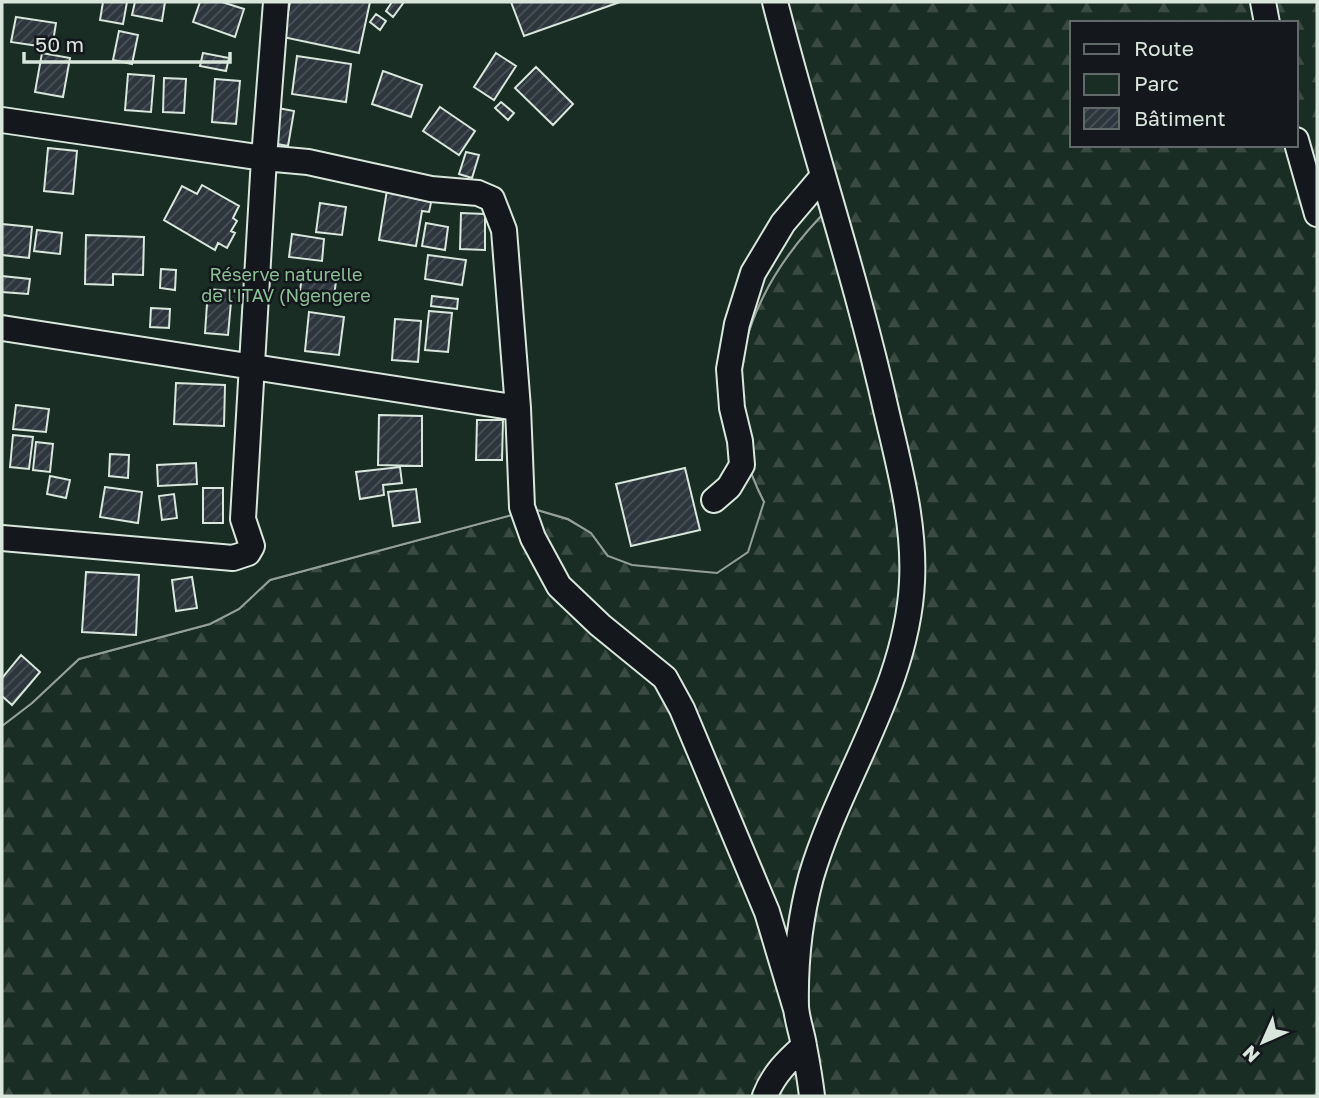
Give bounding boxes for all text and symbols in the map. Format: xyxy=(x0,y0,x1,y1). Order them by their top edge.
scale bar xyxy=(24,21,231,65)
legend xyxy=(1070,21,1298,147)
text: 50 m xyxy=(35,31,84,57)
text: Route xyxy=(1134,35,1194,61)
text: Parc xyxy=(1134,70,1179,96)
text: Bâtiment xyxy=(1134,105,1226,131)
park label: Réserve naturelle de l'ITAV (Ngengere xyxy=(201,263,371,306)
north arrow xyxy=(1228,1007,1298,1077)
text: N xyxy=(1237,1041,1264,1068)

